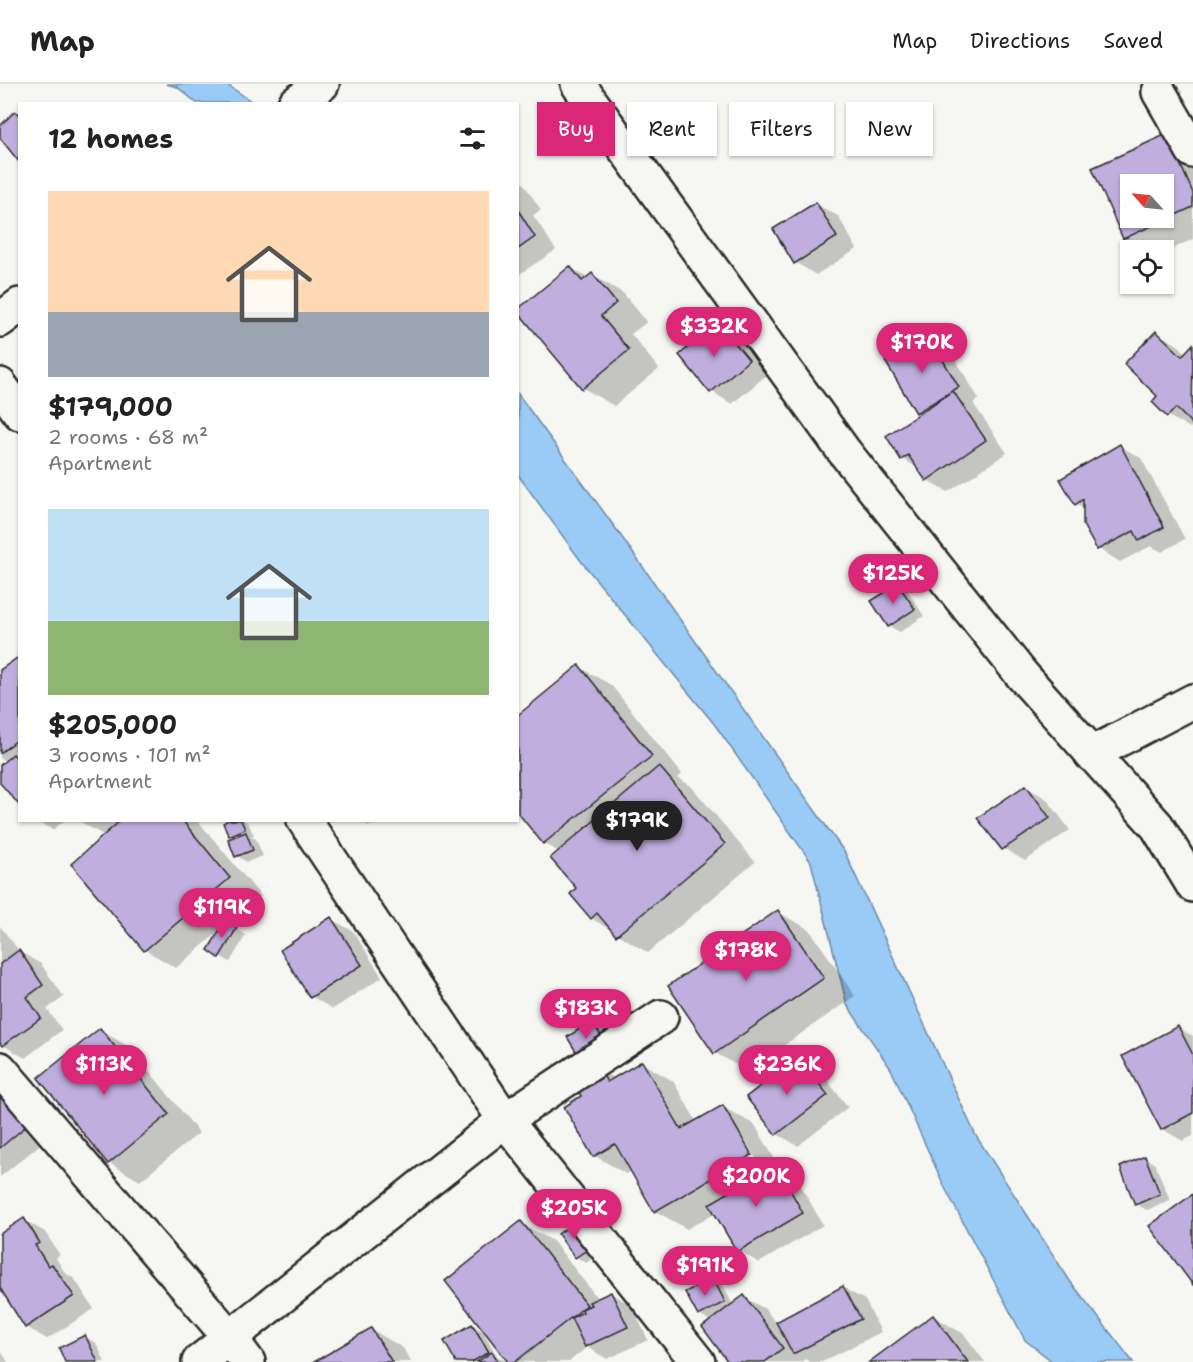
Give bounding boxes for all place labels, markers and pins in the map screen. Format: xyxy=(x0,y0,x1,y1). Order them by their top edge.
pin: $332K xyxy=(672,307,756,358)
pin: $170K xyxy=(880,323,964,374)
pin: $125K xyxy=(851,554,935,605)
pin: $179K xyxy=(595,801,679,852)
pin: $119K xyxy=(180,888,264,939)
pin: $178K xyxy=(704,931,788,982)
pin: $183K xyxy=(544,989,628,1040)
pin: $113K xyxy=(62,1045,146,1096)
pin: $236K xyxy=(745,1045,829,1096)
pin: $200K xyxy=(714,1157,798,1208)
pin: $205K xyxy=(532,1189,616,1240)
pin: $191K xyxy=(663,1246,747,1297)

